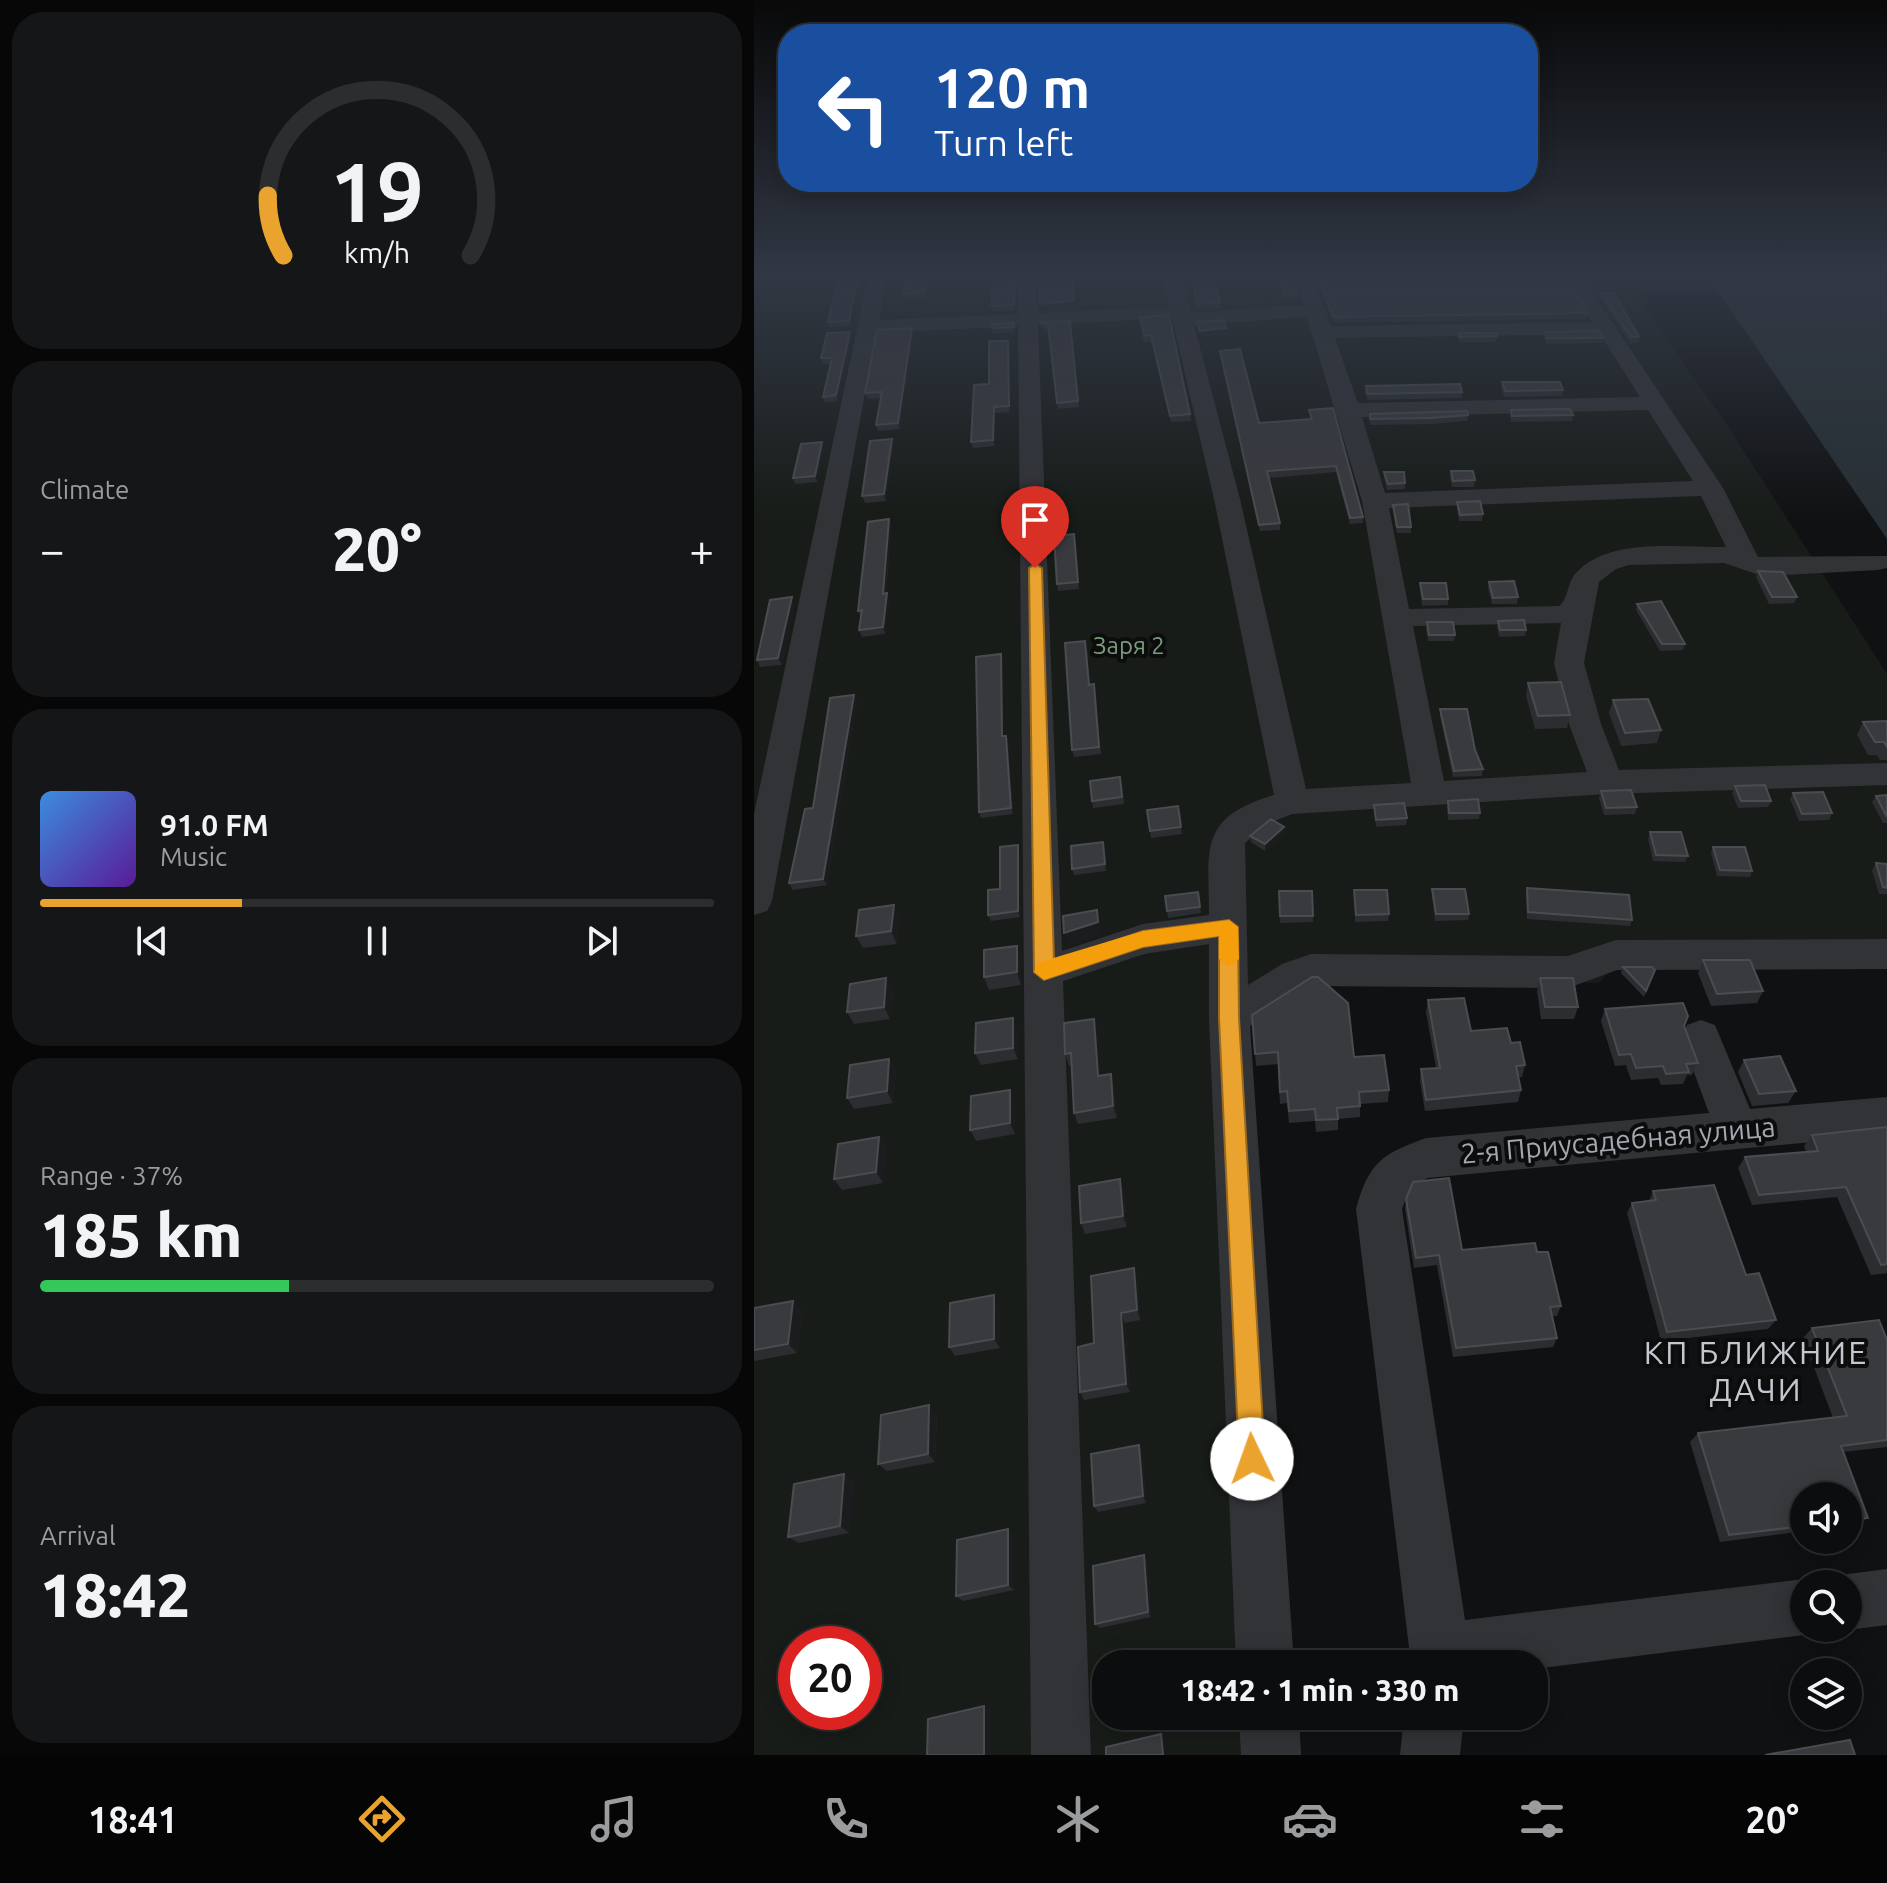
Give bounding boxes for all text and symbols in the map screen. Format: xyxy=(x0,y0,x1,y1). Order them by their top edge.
icon: left xyxy=(802,56,906,160)
text: 120 m xyxy=(934,56,1090,119)
text: Turn left xyxy=(934,122,1073,163)
text: 19 xyxy=(330,144,424,238)
text: km/h xyxy=(344,236,410,268)
text: Climate xyxy=(40,475,129,504)
pin xyxy=(1001,486,1069,568)
icon: arrive xyxy=(1013,498,1057,542)
text: 20° xyxy=(332,515,422,582)
text: − xyxy=(40,525,65,574)
text: + xyxy=(689,525,714,574)
park label: Заря 2 xyxy=(1093,632,1165,659)
text: 91.0 FM xyxy=(160,808,269,842)
text: Music xyxy=(160,842,227,871)
icon: previous xyxy=(130,919,174,963)
icon: pause xyxy=(355,919,399,963)
icon: next xyxy=(580,919,624,963)
street label: 2-я Приусадебная улица xyxy=(1459,1110,1777,1169)
text: Range · 37% xyxy=(40,1161,183,1190)
text: 185 km xyxy=(40,1201,242,1268)
district label: КП БЛИЖНИЕ ДАЧИ xyxy=(1644,1334,1868,1407)
position arrow xyxy=(1210,1417,1294,1501)
map controls xyxy=(1790,1482,1862,1730)
button: sound xyxy=(1790,1482,1862,1554)
text: Arrival xyxy=(40,1521,116,1550)
text: 18:42 xyxy=(40,1561,190,1628)
button: search xyxy=(1790,1570,1862,1642)
speed limit sign: 20 xyxy=(778,1626,882,1730)
button: layers xyxy=(1790,1658,1862,1730)
text: 18:42 · 1 min · 330 m xyxy=(1181,1673,1459,1707)
icon: directions xyxy=(354,1791,410,1847)
icon: music xyxy=(586,1791,642,1847)
icon: phone xyxy=(818,1791,874,1847)
icon: climate xyxy=(1050,1791,1106,1847)
icon: car xyxy=(1282,1791,1338,1847)
icon: filters xyxy=(1514,1791,1570,1847)
text: 18:41 xyxy=(88,1799,178,1840)
text: 20° xyxy=(1746,1799,1799,1840)

